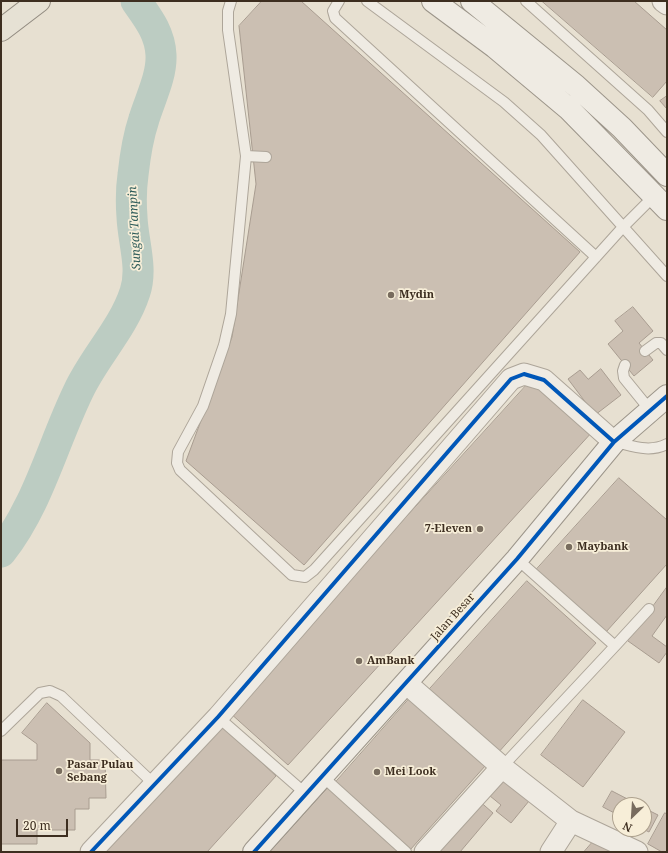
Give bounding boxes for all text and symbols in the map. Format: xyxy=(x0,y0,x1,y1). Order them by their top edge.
water label: Sungai Tampin xyxy=(126,186,144,270)
place label: Mydin xyxy=(399,288,434,302)
marker: Mydin xyxy=(386,290,396,300)
place label: 7-Eleven xyxy=(425,522,472,536)
marker: 7-Eleven xyxy=(475,524,485,534)
place label: Maybank xyxy=(577,540,628,554)
marker: Maybank xyxy=(564,542,574,552)
street label: Jalan Besar xyxy=(428,591,478,643)
place label: AmBank xyxy=(367,654,414,668)
marker: AmBank xyxy=(354,656,364,666)
place label: Pasar Pulau Sebang xyxy=(67,758,133,784)
place label: Mei Look xyxy=(385,765,436,779)
marker: Pasar Pulau Sebang xyxy=(54,766,64,776)
marker: Mei Look xyxy=(372,767,382,777)
north arrow xyxy=(612,797,652,837)
scale bar xyxy=(18,811,70,837)
text: 20 m xyxy=(23,817,51,834)
text: N xyxy=(620,819,634,836)

